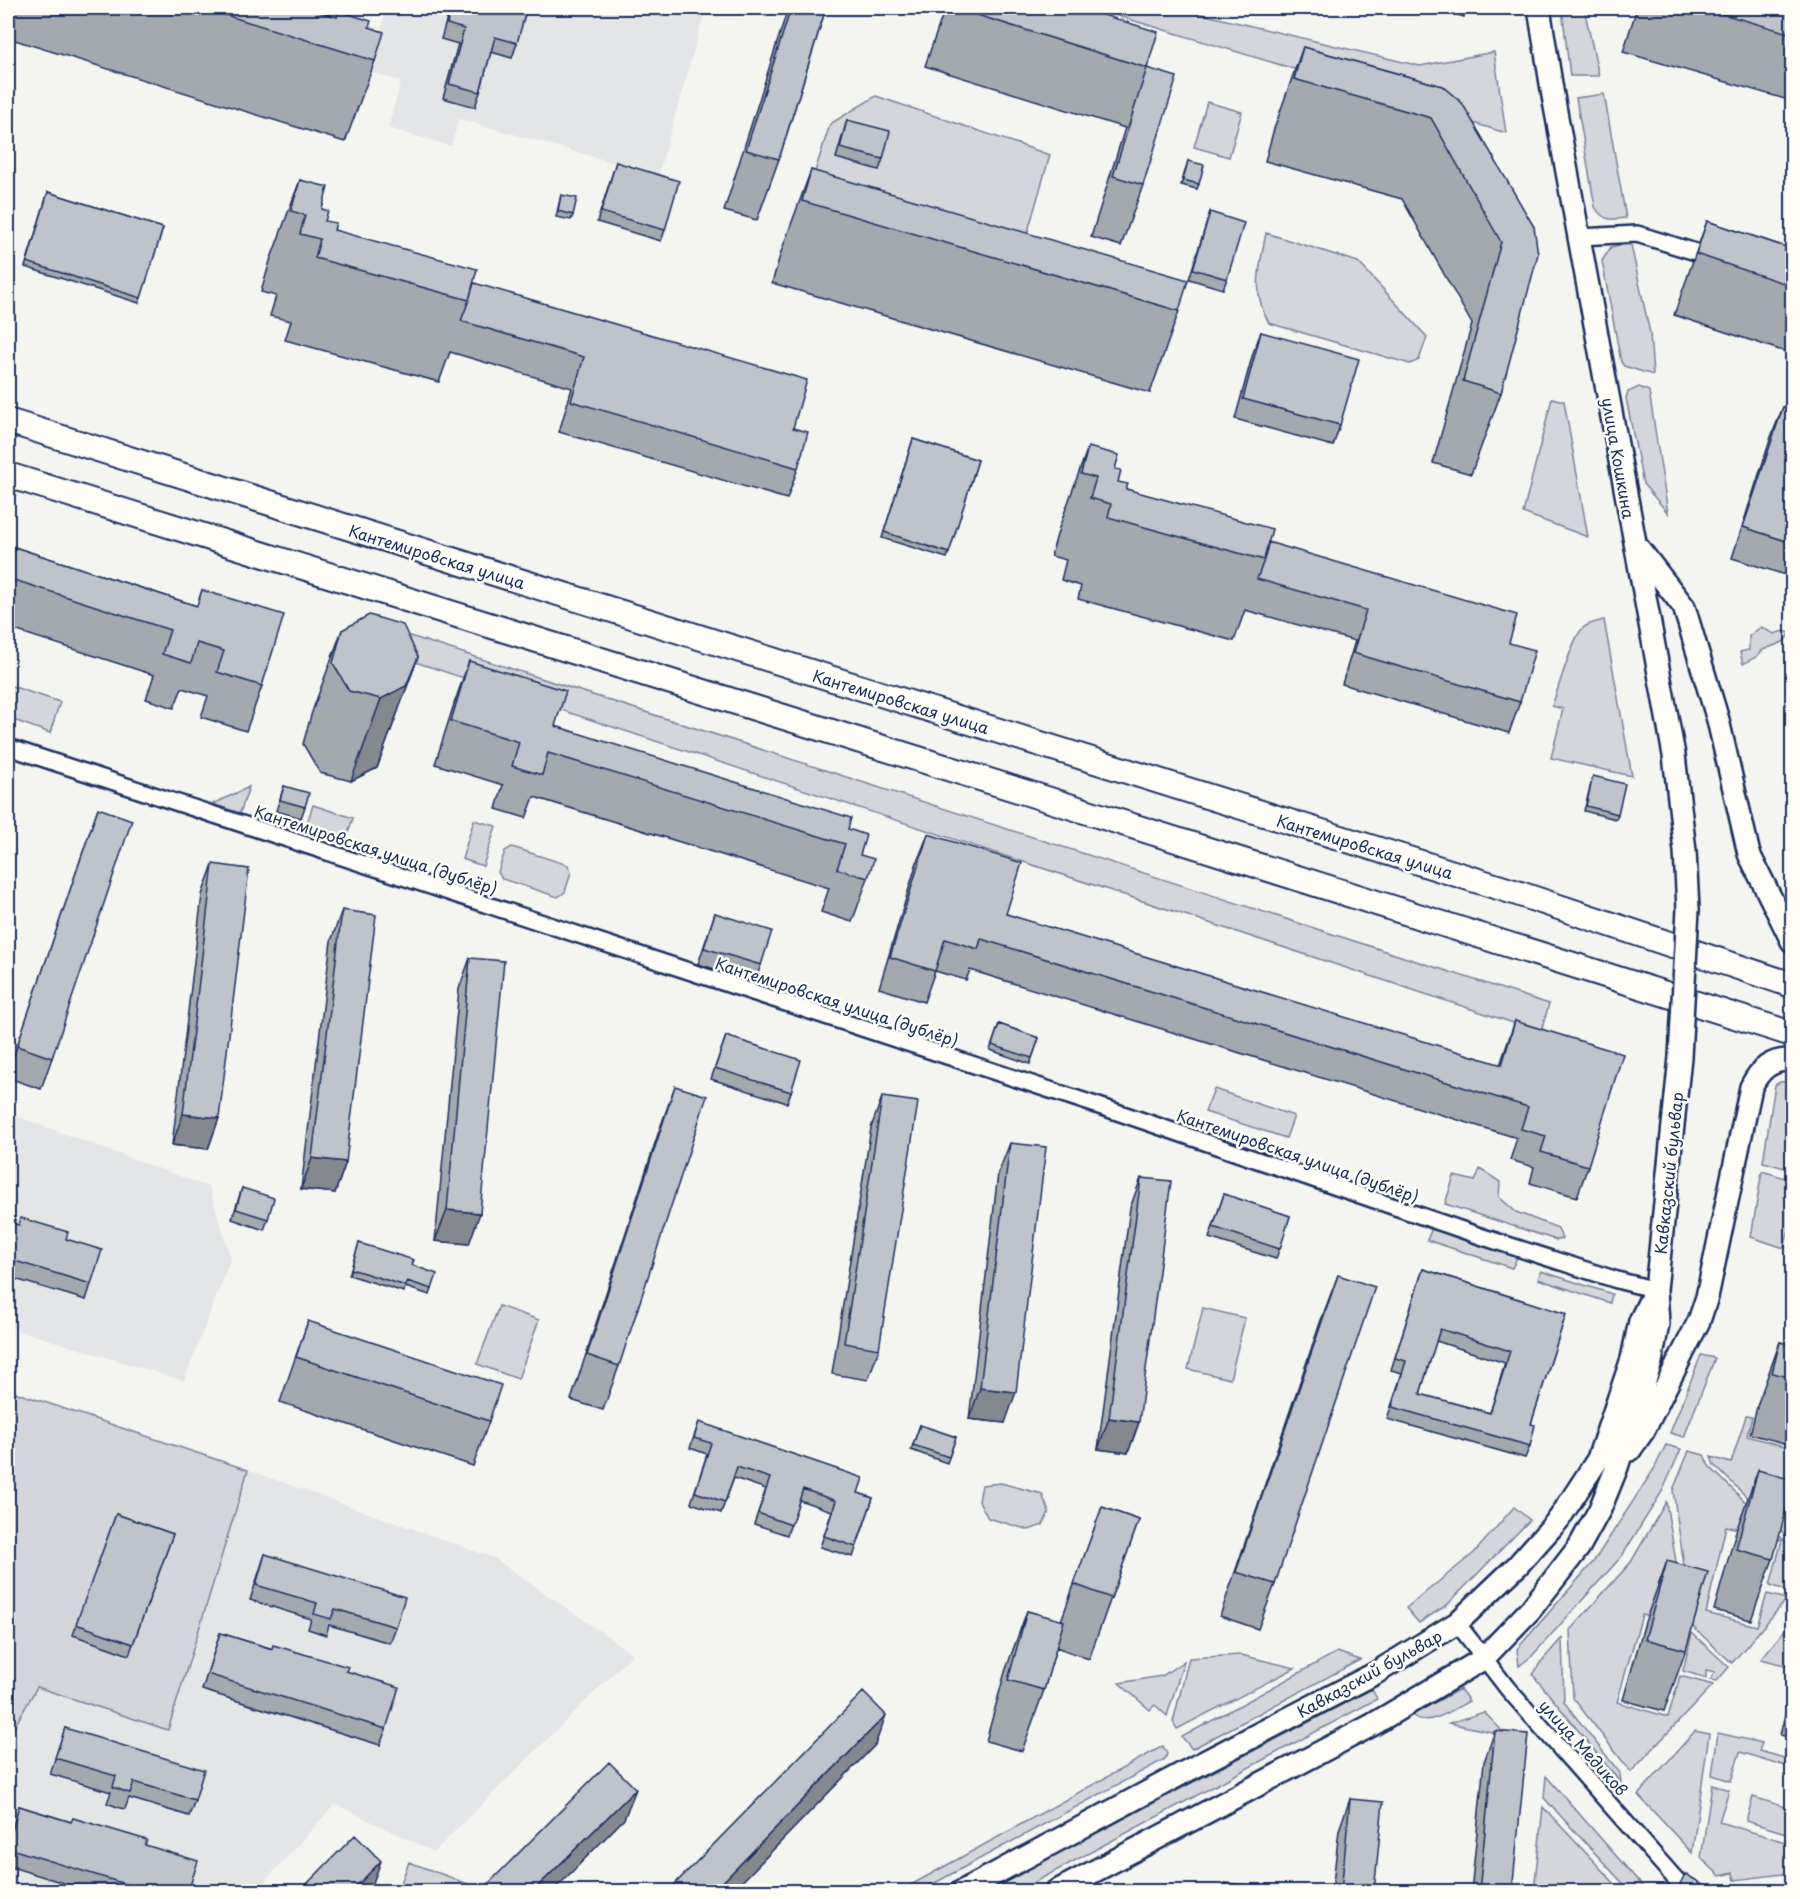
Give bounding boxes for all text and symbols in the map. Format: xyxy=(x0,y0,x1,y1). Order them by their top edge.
street label: улица Кошкина xyxy=(1597,395,1641,521)
street label: Кантемировская улица xyxy=(346,518,528,594)
street label: Кантемировская улица xyxy=(810,663,992,739)
street label: Кантемировская улица (дублёр) xyxy=(251,798,501,900)
street label: Кантемировская улица xyxy=(1274,808,1456,884)
street label: Кантемировская улица (дублёр) xyxy=(712,950,962,1052)
street label: Кавказский бульвар xyxy=(1648,1091,1688,1255)
street label: Кантемировская улица (дублёр) xyxy=(1174,1102,1422,1208)
street label: Кавказский бульвар xyxy=(1292,1623,1446,1723)
street label: улица Медиков xyxy=(1534,1693,1634,1801)

